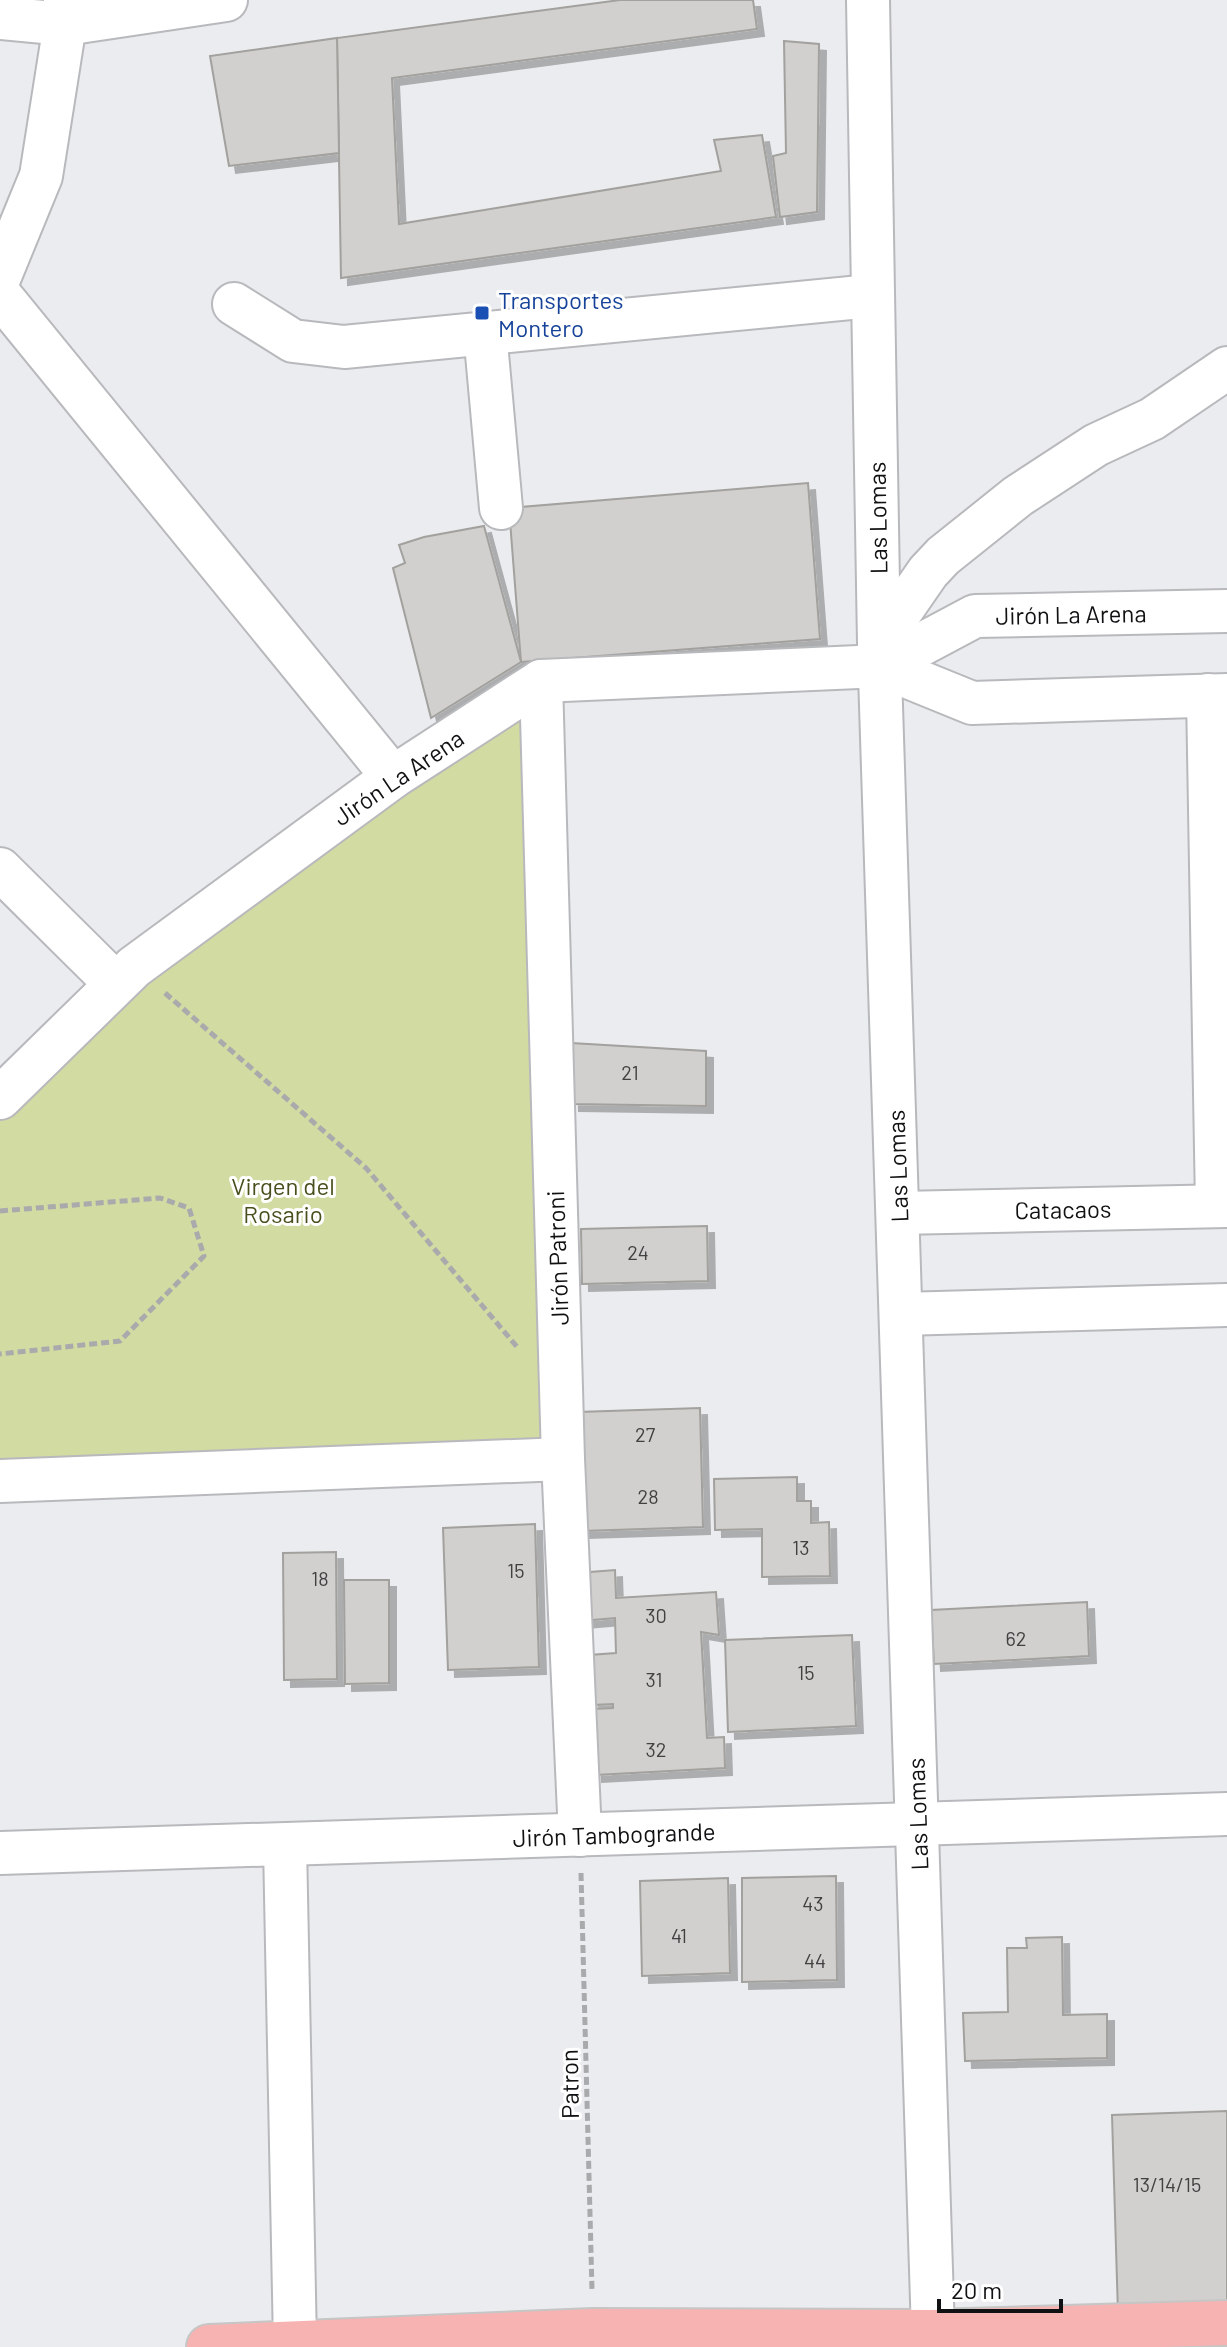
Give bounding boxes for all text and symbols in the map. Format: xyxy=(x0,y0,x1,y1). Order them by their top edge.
place label: Transportes Montero xyxy=(498,285,624,342)
marker: Transportes Montero xyxy=(473,304,491,322)
street label: Las Lomas xyxy=(862,461,892,575)
street label: Jirón La Arena xyxy=(995,598,1147,630)
street label: Jirón La Arena xyxy=(327,723,469,831)
house number: 21 xyxy=(621,1060,639,1084)
street label: Las Lomas xyxy=(881,1109,913,1223)
park label: Virgen del Rosario xyxy=(231,1171,335,1228)
street label: Jirón Patroni xyxy=(540,1190,574,1326)
street label: Catacaos xyxy=(1014,1194,1112,1224)
house number: 24 xyxy=(627,1240,649,1264)
house number: 27 xyxy=(635,1422,656,1446)
house number: 28 xyxy=(637,1484,659,1508)
house number: 13 xyxy=(792,1535,810,1559)
house number: 15 xyxy=(507,1558,525,1582)
house number: 18 xyxy=(311,1566,329,1590)
house number: 30 xyxy=(645,1603,667,1627)
house number: 62 xyxy=(1005,1626,1027,1650)
house number: 15 xyxy=(797,1660,815,1684)
house number: 31 xyxy=(645,1667,663,1691)
house number: 32 xyxy=(645,1737,667,1761)
street label: Las Lomas xyxy=(901,1757,933,1871)
street label: Jirón Tambogrande xyxy=(512,1816,716,1852)
house number: 43 xyxy=(802,1891,824,1915)
house number: 41 xyxy=(671,1923,687,1947)
house number: 44 xyxy=(804,1948,826,1972)
street label: Patron xyxy=(554,2049,584,2119)
house number: 13/14/15 xyxy=(1133,2172,1201,2196)
scale bar xyxy=(939,2263,1061,2313)
text: 20 m xyxy=(951,2275,1002,2304)

